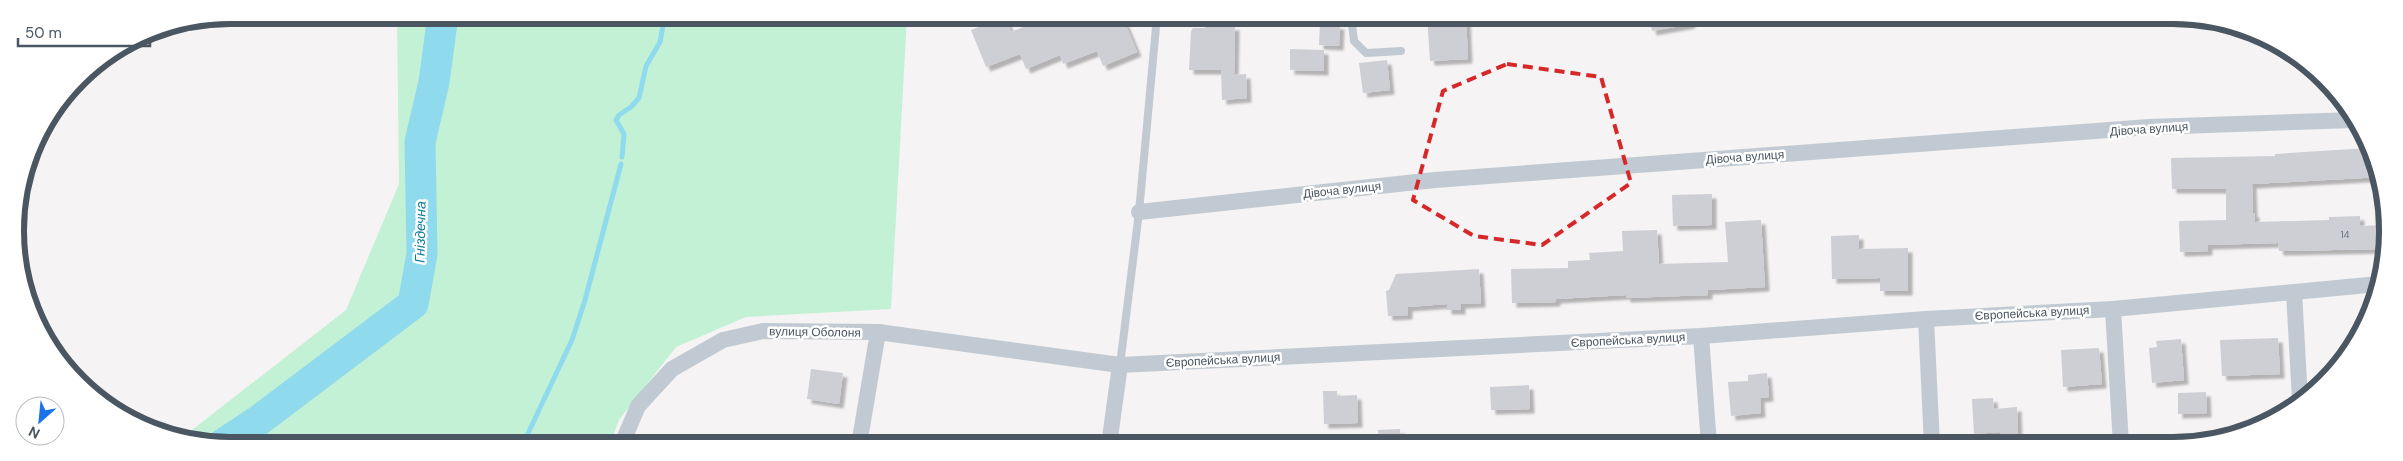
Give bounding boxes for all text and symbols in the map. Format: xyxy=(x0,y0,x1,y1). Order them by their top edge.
scale bar xyxy=(18,15,150,47)
text: 50 m xyxy=(25,23,62,43)
street label: Дівоча вулиця xyxy=(2109,118,2189,140)
street label: Дівоча вулиця xyxy=(1705,146,1785,168)
street label: Дівоча вулиця xyxy=(1302,178,1382,202)
water label: Гніздечна xyxy=(410,201,430,263)
house number: 14 xyxy=(2340,228,2350,241)
street label: Європейська вулиця xyxy=(1974,302,2090,324)
street label: вулиця Оболоня xyxy=(769,323,861,341)
street label: Європейська вулиця xyxy=(1570,329,1686,351)
street label: Європейська вулиця xyxy=(1165,349,1281,371)
north arrow xyxy=(15,396,65,446)
text: N xyxy=(25,422,43,443)

